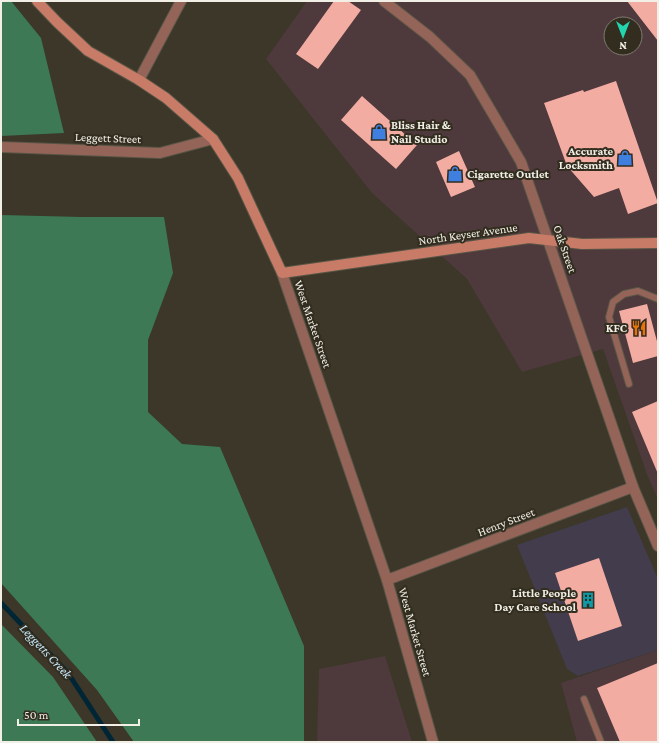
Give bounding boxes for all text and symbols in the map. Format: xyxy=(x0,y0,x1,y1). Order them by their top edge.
north arrow xyxy=(603,16,643,56)
text: N xyxy=(619,40,627,52)
place label: Bliss Hair & Nail Studio xyxy=(391,118,452,146)
shop icon: Bliss Hair & Nail Studio xyxy=(370,123,388,141)
street label: Leggett Street xyxy=(75,130,142,146)
place label: Accurate Locksmith xyxy=(559,144,613,172)
shop icon: Accurate Locksmith xyxy=(616,149,634,167)
shop icon: Cigarette Outlet xyxy=(446,165,464,183)
place label: Cigarette Outlet xyxy=(467,167,550,181)
street label: North Keyser Avenue xyxy=(418,220,518,248)
street label: Oak Street xyxy=(550,223,580,276)
street label: West Market Street xyxy=(291,278,335,371)
restaurant icon: KFC xyxy=(630,319,648,337)
place label: KFC xyxy=(606,321,628,335)
street label: Henry Street xyxy=(476,504,537,539)
street label: West Market Street xyxy=(396,586,435,679)
place label: Little People Day Care School xyxy=(494,586,577,614)
building icon: Little People Day Care School xyxy=(579,591,597,609)
water label: Leggetts Creek xyxy=(17,620,76,682)
scale bar xyxy=(18,701,139,727)
text: 50 m xyxy=(24,708,49,722)

